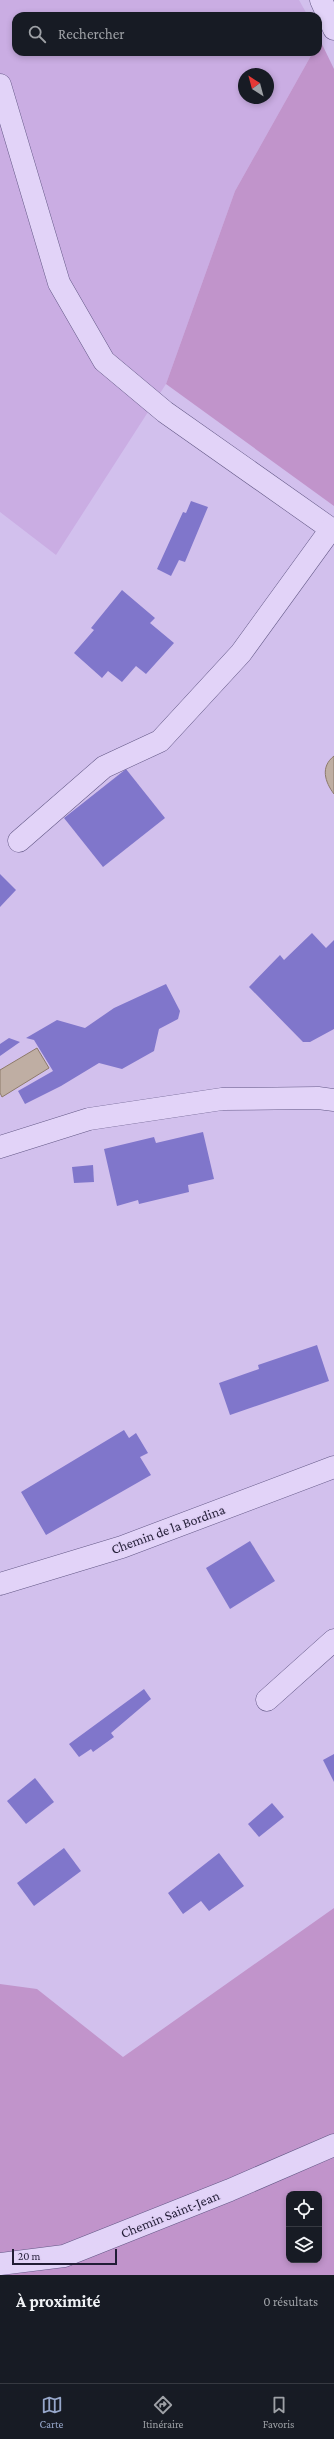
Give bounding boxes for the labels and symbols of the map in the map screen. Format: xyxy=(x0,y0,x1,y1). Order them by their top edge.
north arrow xyxy=(238,68,274,104)
street label: Chemin de la Bordina xyxy=(109,1501,228,1557)
street label: Chemin Saint-Jean xyxy=(118,2187,222,2241)
scale bar xyxy=(12,2247,117,2266)

